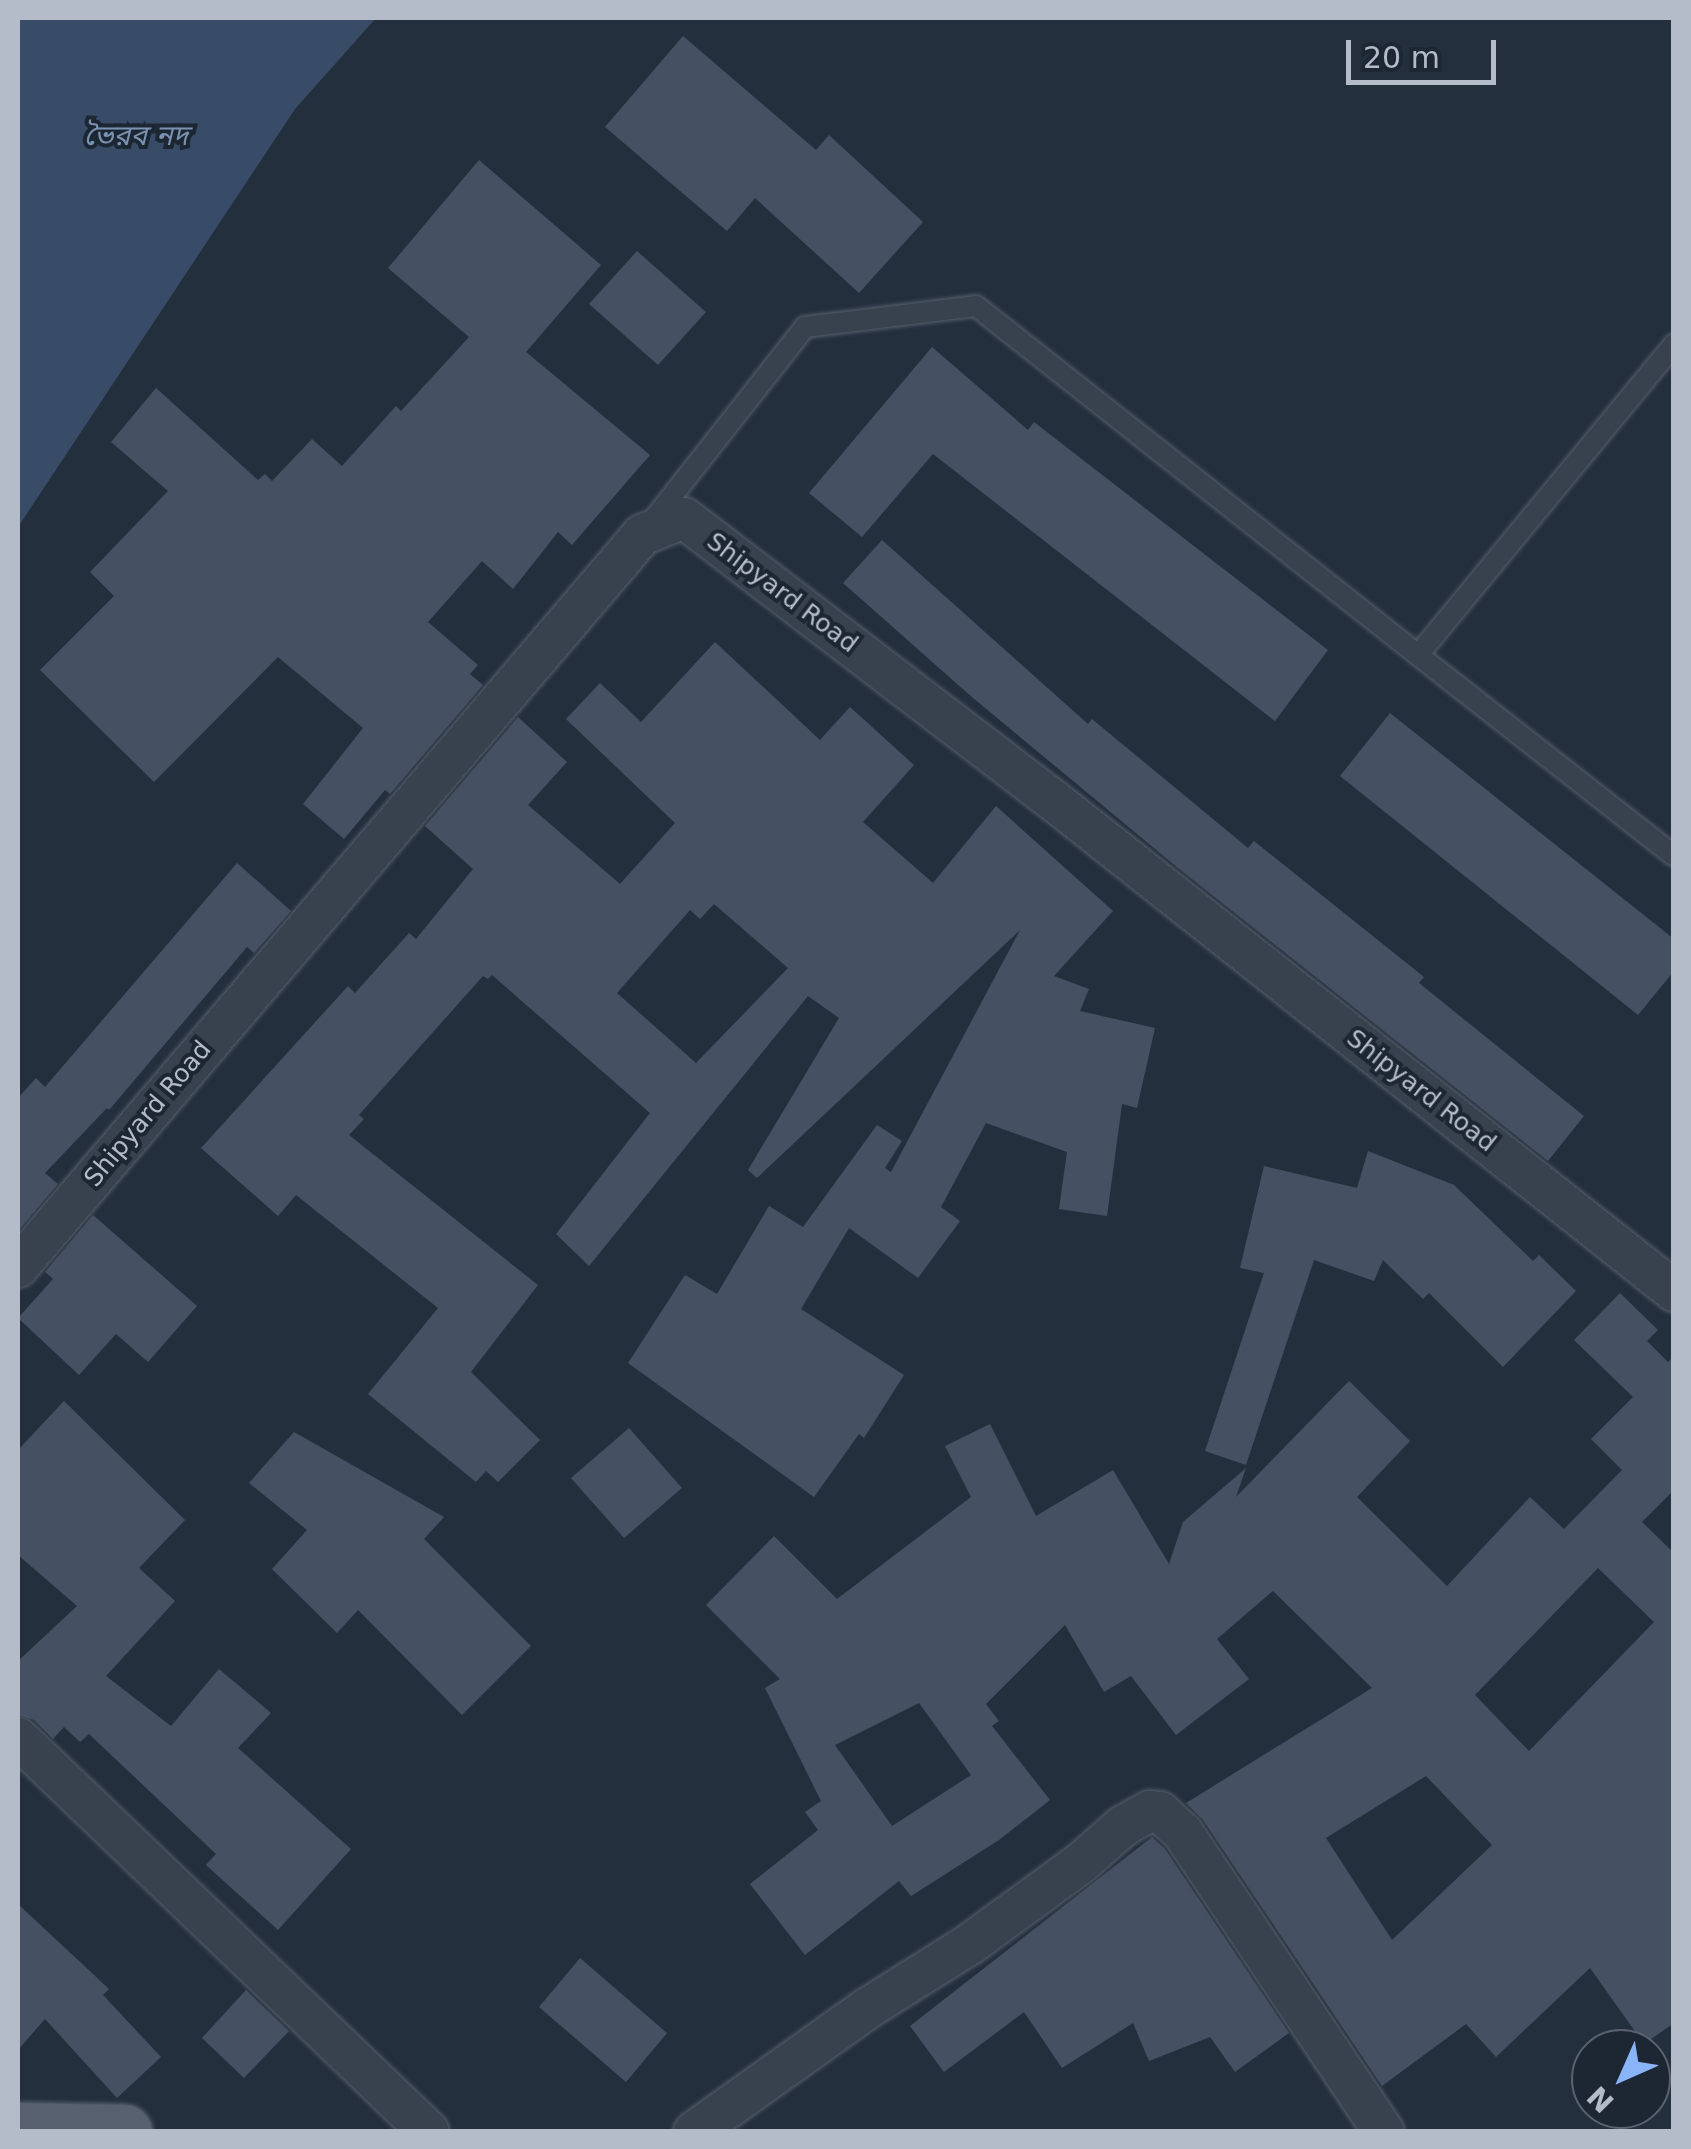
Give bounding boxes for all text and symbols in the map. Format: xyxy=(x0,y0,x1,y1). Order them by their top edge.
scale bar xyxy=(1351,20,1501,82)
text: 20 m xyxy=(1363,40,1440,75)
water label: ভৈরব নদ xyxy=(84,119,188,153)
street label: Shipyard Road xyxy=(701,527,863,659)
street label: Shipyard Road xyxy=(1340,1023,1502,1159)
street label: Shipyard Road xyxy=(78,1035,218,1193)
north arrow xyxy=(1571,2029,1671,2129)
text: N xyxy=(1581,2079,1621,2119)

